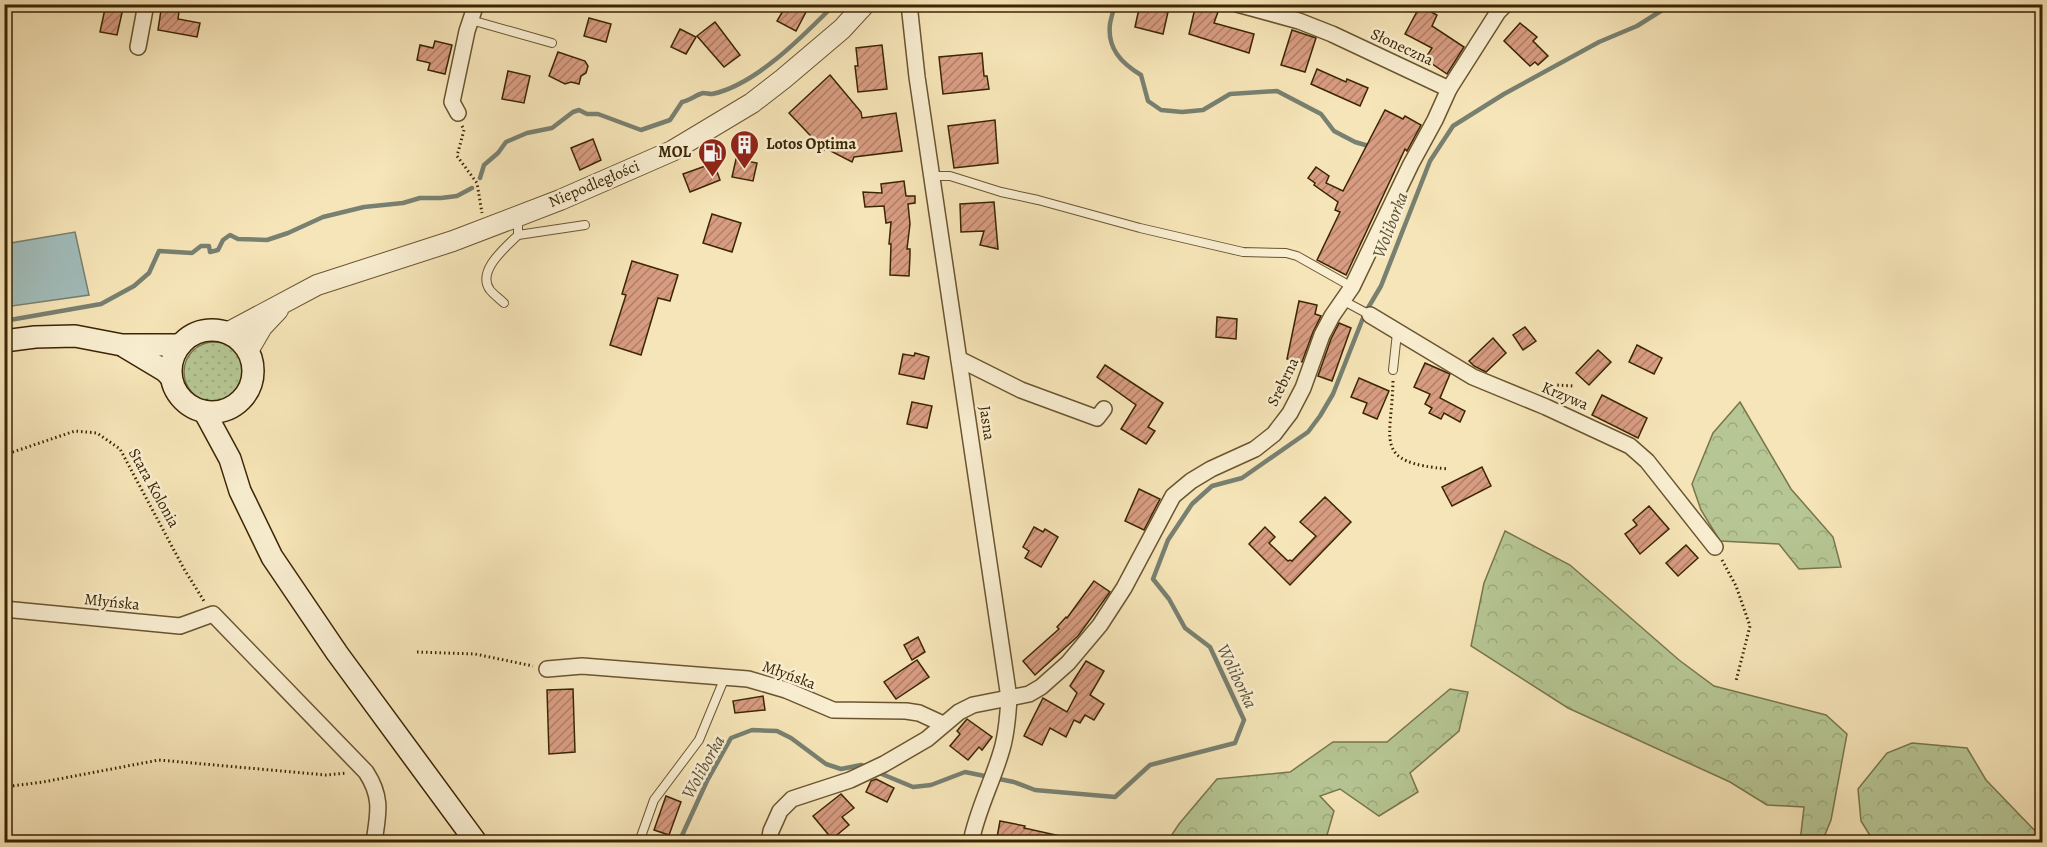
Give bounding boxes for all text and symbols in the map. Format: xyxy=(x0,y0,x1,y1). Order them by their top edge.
street label: Słoneczna xyxy=(1367,23,1437,71)
building icon: Lotos Optima xyxy=(729,128,761,170)
place label: Lotos Optima xyxy=(766,133,856,155)
fuel station icon: MOL xyxy=(696,136,728,178)
place label: MOL xyxy=(658,141,692,163)
street label: Niepodległości xyxy=(545,155,643,213)
water label: Woliborka xyxy=(1366,189,1414,261)
street label: Srebrna xyxy=(1262,353,1305,410)
street label: Krzywa xyxy=(1538,376,1592,416)
street label: Jasna xyxy=(974,404,1000,442)
street label: Stara Kolonia xyxy=(123,444,185,532)
street label: Młyńska xyxy=(83,588,141,616)
water label: Woliborka xyxy=(1211,640,1263,712)
street label: Młyńska xyxy=(759,655,819,695)
water label: Woliborka xyxy=(676,731,730,803)

